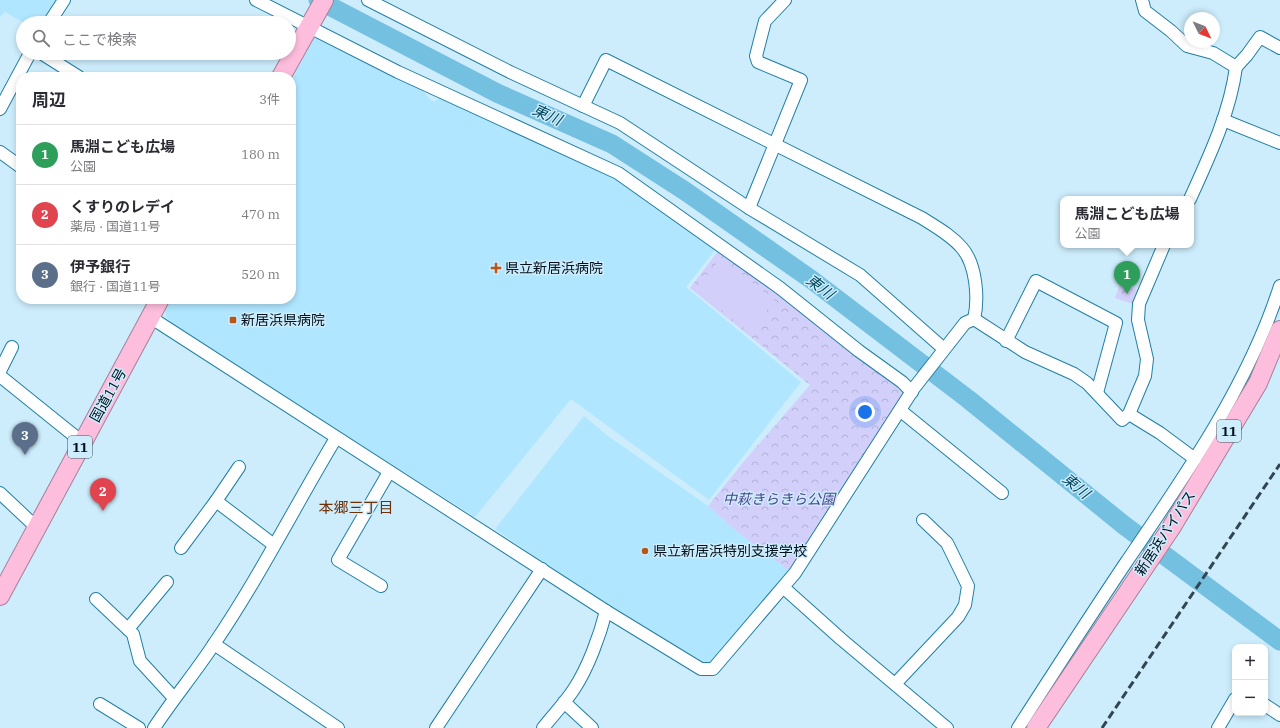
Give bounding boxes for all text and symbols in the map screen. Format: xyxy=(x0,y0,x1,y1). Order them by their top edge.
north arrow xyxy=(1184,12,1220,48)
search box xyxy=(16,16,296,60)
icon: search xyxy=(30,27,52,49)
text: ここで検索 xyxy=(62,30,137,49)
text: 周辺 xyxy=(32,89,66,111)
text: 3件 xyxy=(259,91,280,108)
water label: 東川 xyxy=(530,100,567,130)
text: 馬淵こども広場 xyxy=(70,137,175,156)
text: 1 xyxy=(41,146,49,163)
text: 180 m xyxy=(241,146,280,163)
text: 公園 xyxy=(70,158,96,175)
popup xyxy=(1060,196,1194,248)
text: くすりのレデイ xyxy=(70,197,175,216)
text: 馬淵こども広場 xyxy=(1074,204,1180,223)
text: 2 xyxy=(41,206,49,223)
text: 470 m xyxy=(241,206,280,223)
text: 薬局 · 国道11号 xyxy=(70,218,161,235)
text: 公園 xyxy=(1074,225,1101,242)
text: 伊予銀行 xyxy=(70,257,130,276)
place label: 県立新居浜病院 xyxy=(505,259,603,277)
pin: 1 xyxy=(1114,261,1140,294)
marker: 県立新居浜病院 xyxy=(490,262,502,274)
text: 3 xyxy=(41,266,49,283)
text: 520 m xyxy=(241,266,280,283)
water label: 東川 xyxy=(803,270,840,304)
text: 銀行 · 国道11号 xyxy=(70,278,161,295)
place label: 新居浜県病院 xyxy=(241,311,325,329)
marker: 新居浜県病院 xyxy=(228,315,238,325)
street label: 国道11号 xyxy=(86,365,130,425)
your location xyxy=(855,402,875,422)
road number: 11 xyxy=(1217,420,1241,442)
pin: 3 xyxy=(12,422,38,455)
road number: 11 xyxy=(68,436,92,458)
water label: 東川 xyxy=(1059,469,1095,504)
pin: 2 xyxy=(90,478,116,511)
street label: 新居浜バイパス xyxy=(1131,487,1199,579)
park label: 中萩きらきら公園 xyxy=(723,490,837,508)
district label: 本郷三丁目 xyxy=(318,498,394,517)
place label: 県立新居浜特別支援学校 xyxy=(653,542,807,560)
marker: 県立新居浜特別支援学校 xyxy=(640,546,650,556)
map controls xyxy=(1232,644,1268,716)
button: + xyxy=(1232,644,1268,680)
button: − xyxy=(1232,680,1268,716)

